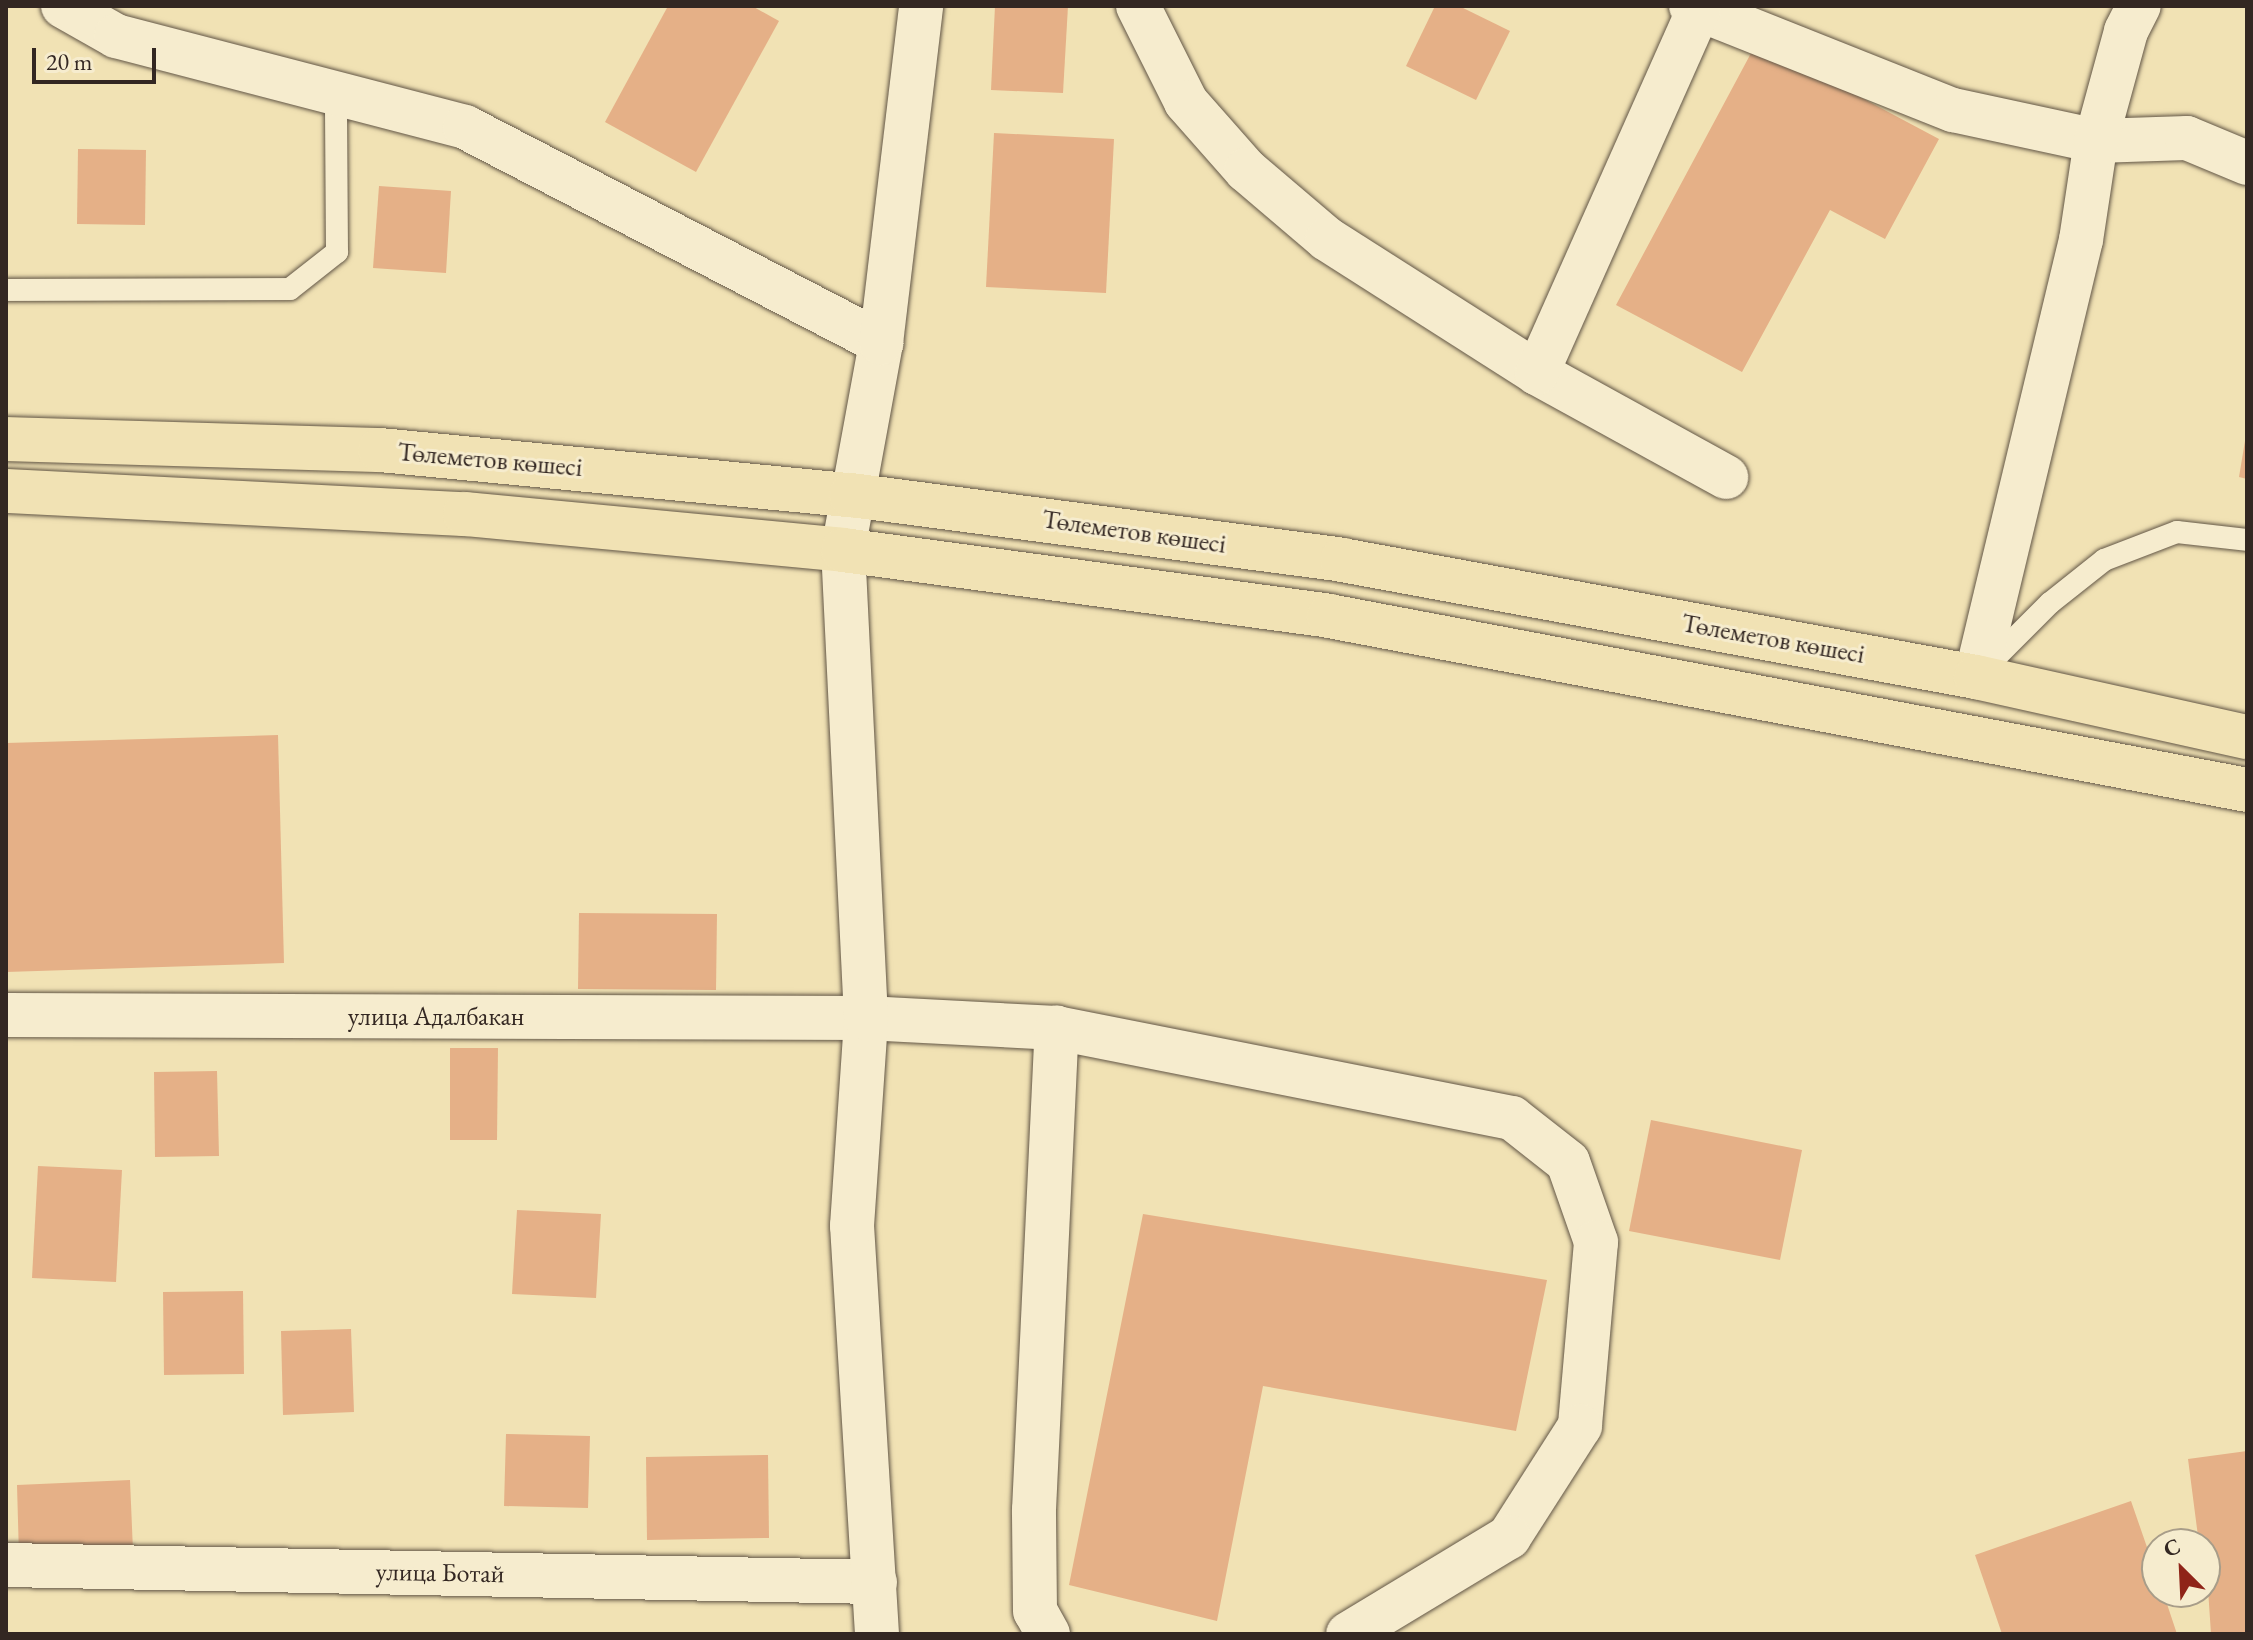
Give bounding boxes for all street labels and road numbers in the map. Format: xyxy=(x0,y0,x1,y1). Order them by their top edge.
street label: Төлеметов көшесі xyxy=(396,436,584,484)
street label: Төлеметов көшесі xyxy=(1040,504,1228,560)
street label: Төлеметов көшесі xyxy=(1679,608,1867,670)
street label: улица Адалбакан xyxy=(348,1001,524,1033)
street label: улица Ботай xyxy=(375,1556,505,1590)

